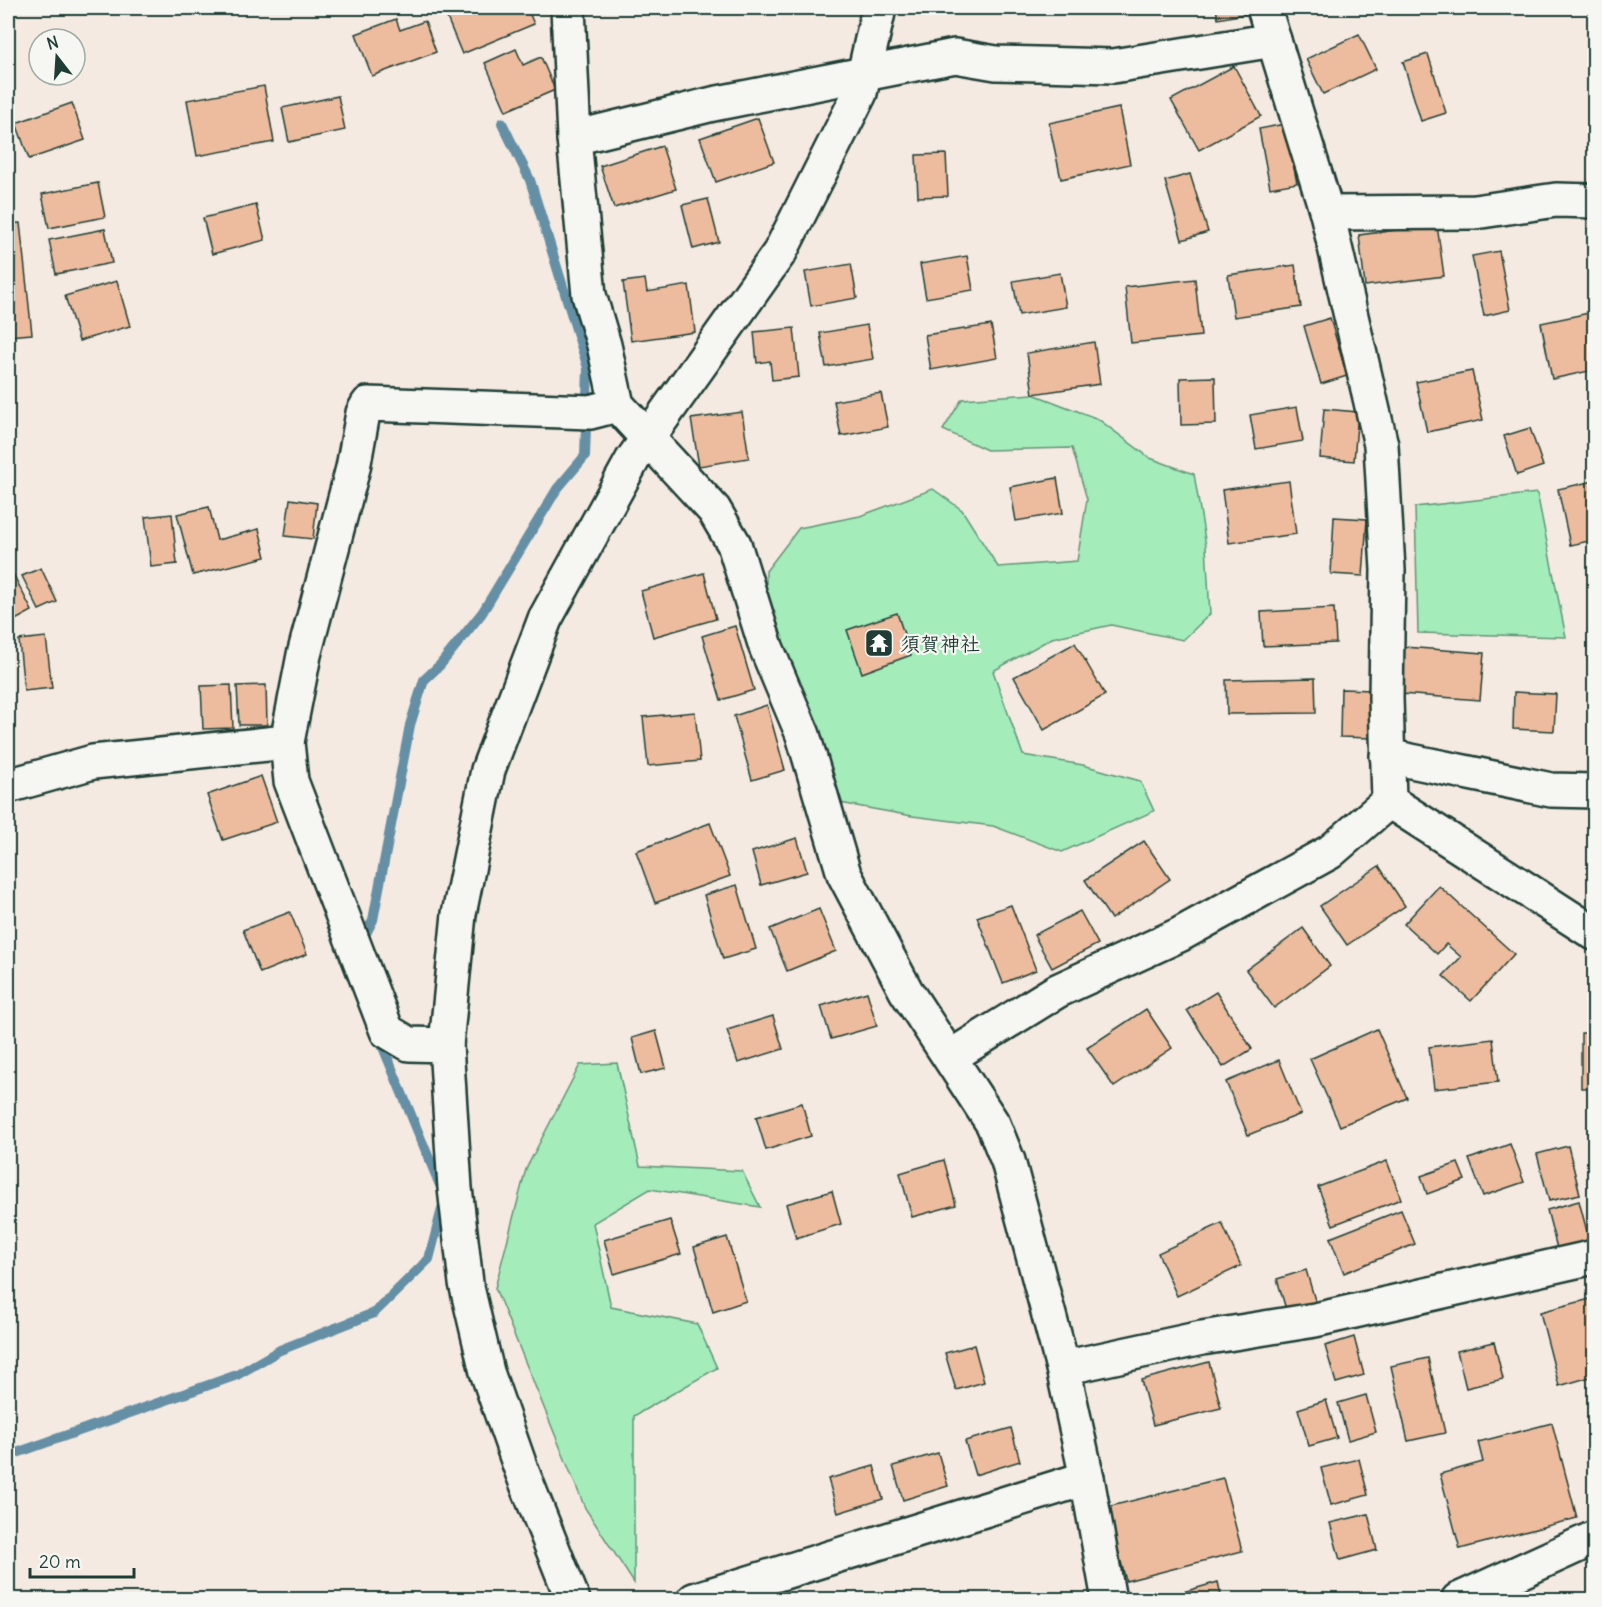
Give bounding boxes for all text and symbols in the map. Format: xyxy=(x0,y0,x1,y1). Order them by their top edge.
north arrow xyxy=(27,27,87,87)
text: N xyxy=(44,31,61,54)
temple icon: 須賀神社 xyxy=(863,627,895,659)
place label: 須賀神社 xyxy=(900,631,980,656)
scale bar xyxy=(30,1541,134,1579)
text: 20 m xyxy=(39,1550,81,1573)

